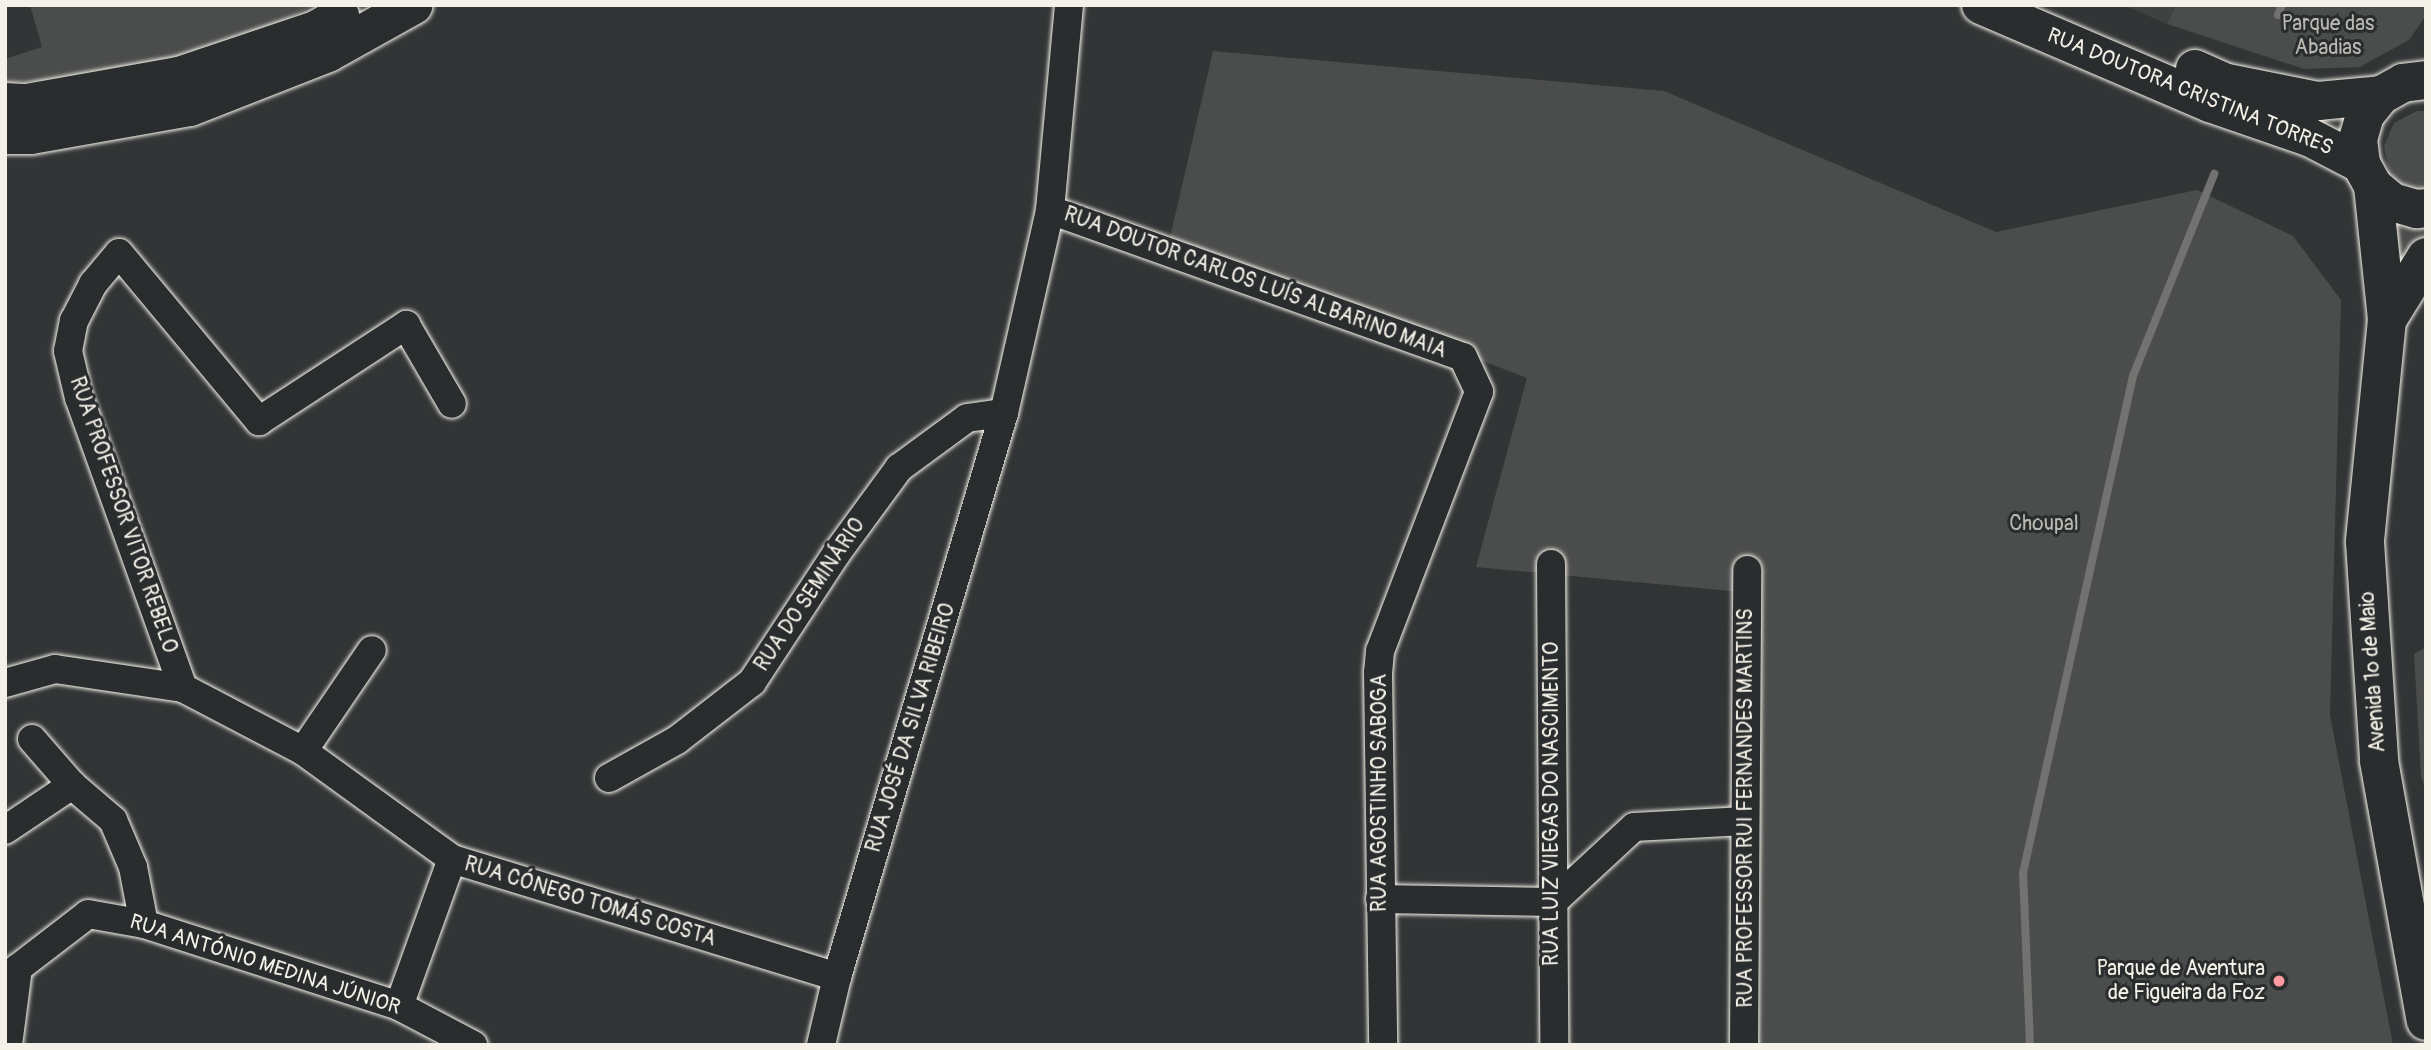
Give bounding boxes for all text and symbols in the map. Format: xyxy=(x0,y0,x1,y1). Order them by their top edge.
park label: Parque das Abadias xyxy=(2282,11,2374,61)
street label: RUA DOUTORA CRISTINA TORRES xyxy=(2044,23,2336,161)
street label: RUA DOUTOR CARLOS LUÍS ALBARINO MAIA xyxy=(1060,202,1450,364)
street label: RUA PROFESSOR VITOR REBELO xyxy=(64,373,182,657)
park label: Choupal xyxy=(2009,511,2079,537)
street label: RUA DO SEMINÁRIO xyxy=(749,514,871,676)
street label: Avenida 1º de Maio xyxy=(2355,591,2391,753)
street label: RUA JOSÉ DA SILVA RIBEIRO xyxy=(861,600,961,856)
street label: RUA PROFESSOR RUI FERNANDES MARTINS xyxy=(1733,608,1759,1008)
street label: RUA LUIZ VIEGAS DO NASCIMENTO xyxy=(1539,642,1565,966)
street label: RUA AGOSTINHO SABOGA xyxy=(1367,674,1393,912)
street label: RUA CÓNEGO TOMÁS COSTA xyxy=(461,852,719,952)
street label: RUA ANTÓNIO MEDINA JÚNIOR xyxy=(126,909,404,1021)
place label: Parque de Aventura de Figueira da Foz xyxy=(2097,956,2265,1006)
marker: Parque de Aventura de Figueira da Foz xyxy=(2271,973,2287,989)

